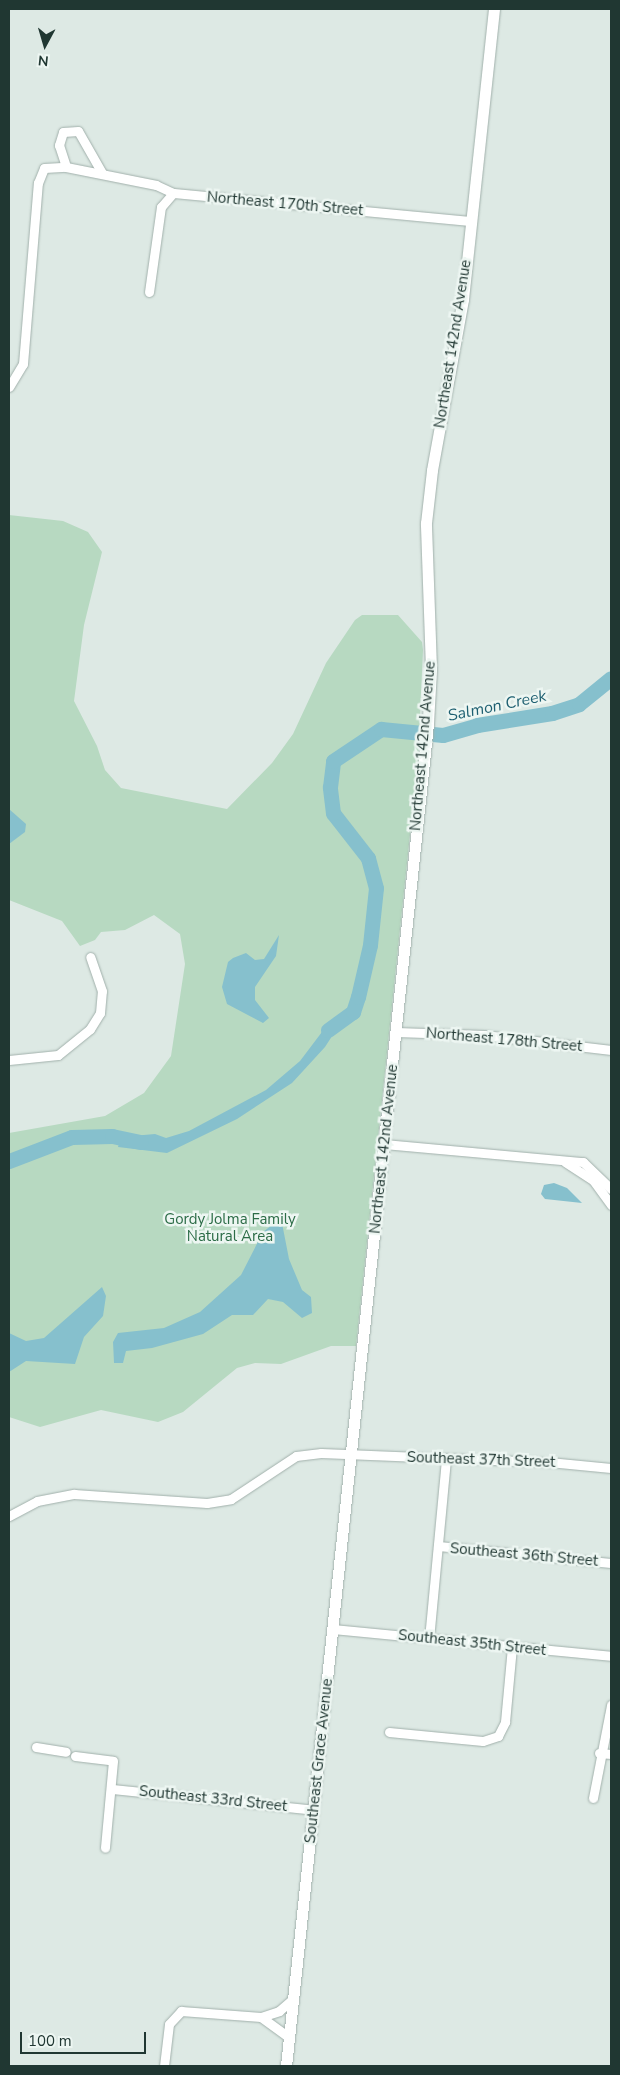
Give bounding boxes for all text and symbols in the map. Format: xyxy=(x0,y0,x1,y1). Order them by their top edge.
north arrow xyxy=(20,20,70,70)
text: N xyxy=(37,50,50,70)
street label: Northeast 170th Street xyxy=(206,188,364,220)
street label: Northeast 142nd Avenue xyxy=(431,258,475,430)
street label: Northeast 142nd Avenue xyxy=(407,660,439,832)
water label: Salmon Creek xyxy=(446,686,548,726)
street label: Northeast 178th Street xyxy=(425,1024,583,1056)
street label: Northeast 142nd Avenue xyxy=(366,1063,402,1235)
park label: Gordy Jolma Family Natural Area xyxy=(164,1210,296,1245)
street label: Southeast 37th Street xyxy=(406,1448,556,1472)
street label: Southeast 36th Street xyxy=(449,1540,599,1570)
street label: Southeast 35th Street xyxy=(397,1626,547,1660)
street label: Southeast Grace Avenue xyxy=(301,1678,337,1844)
street label: Southeast 33rd Street xyxy=(138,1782,288,1816)
scale bar xyxy=(22,2022,149,2054)
text: 100 m xyxy=(28,2031,72,2051)

